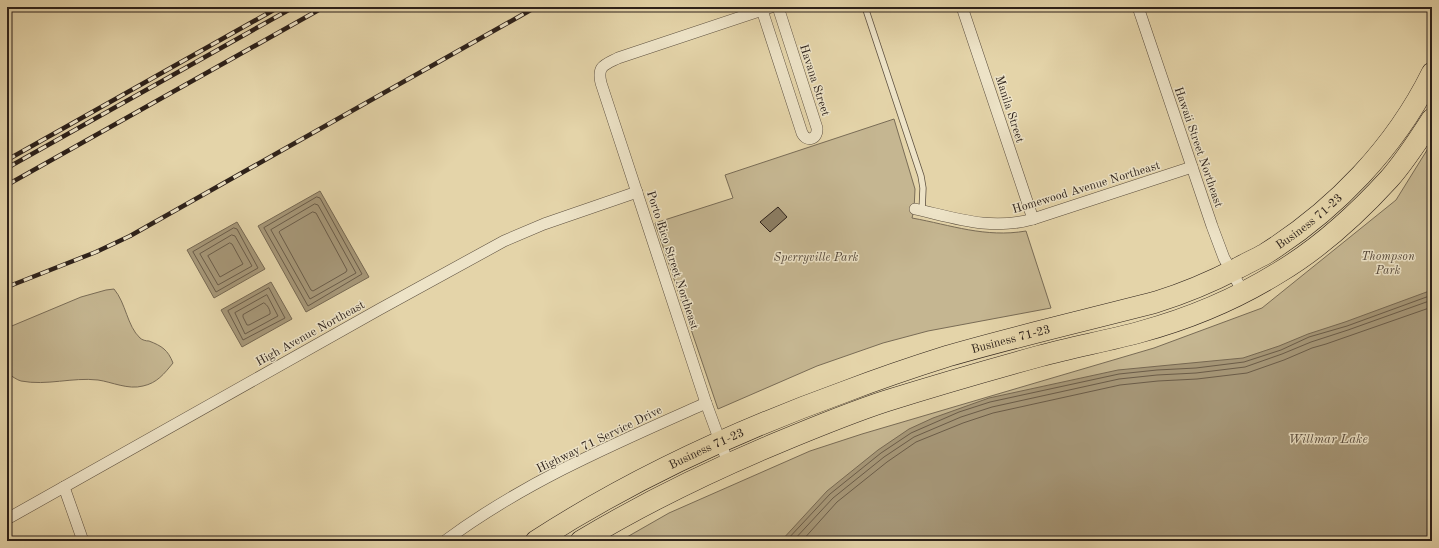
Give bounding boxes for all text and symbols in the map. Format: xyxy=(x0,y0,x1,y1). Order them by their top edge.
street label: Havana Street xyxy=(797,43,831,118)
street label: Manila Street xyxy=(993,74,1026,144)
street label: Hawaii Street Northeast xyxy=(1172,85,1224,209)
street label: Homewood Avenue Northeast xyxy=(1011,160,1162,216)
street label: Porto Rico Street Northeast xyxy=(644,189,700,331)
street label: Business 71-23 xyxy=(1274,192,1345,252)
park label: Thompson Park xyxy=(1361,251,1415,277)
park label: Sperryville Park xyxy=(773,252,859,264)
street label: High Avenue Northeast xyxy=(254,299,367,369)
street label: Business 71-23 xyxy=(970,324,1052,356)
street label: Highway 71 Service Drive xyxy=(535,404,664,475)
street label: Business 71-23 xyxy=(667,427,746,472)
water label: Willmar Lake xyxy=(1288,433,1368,446)

